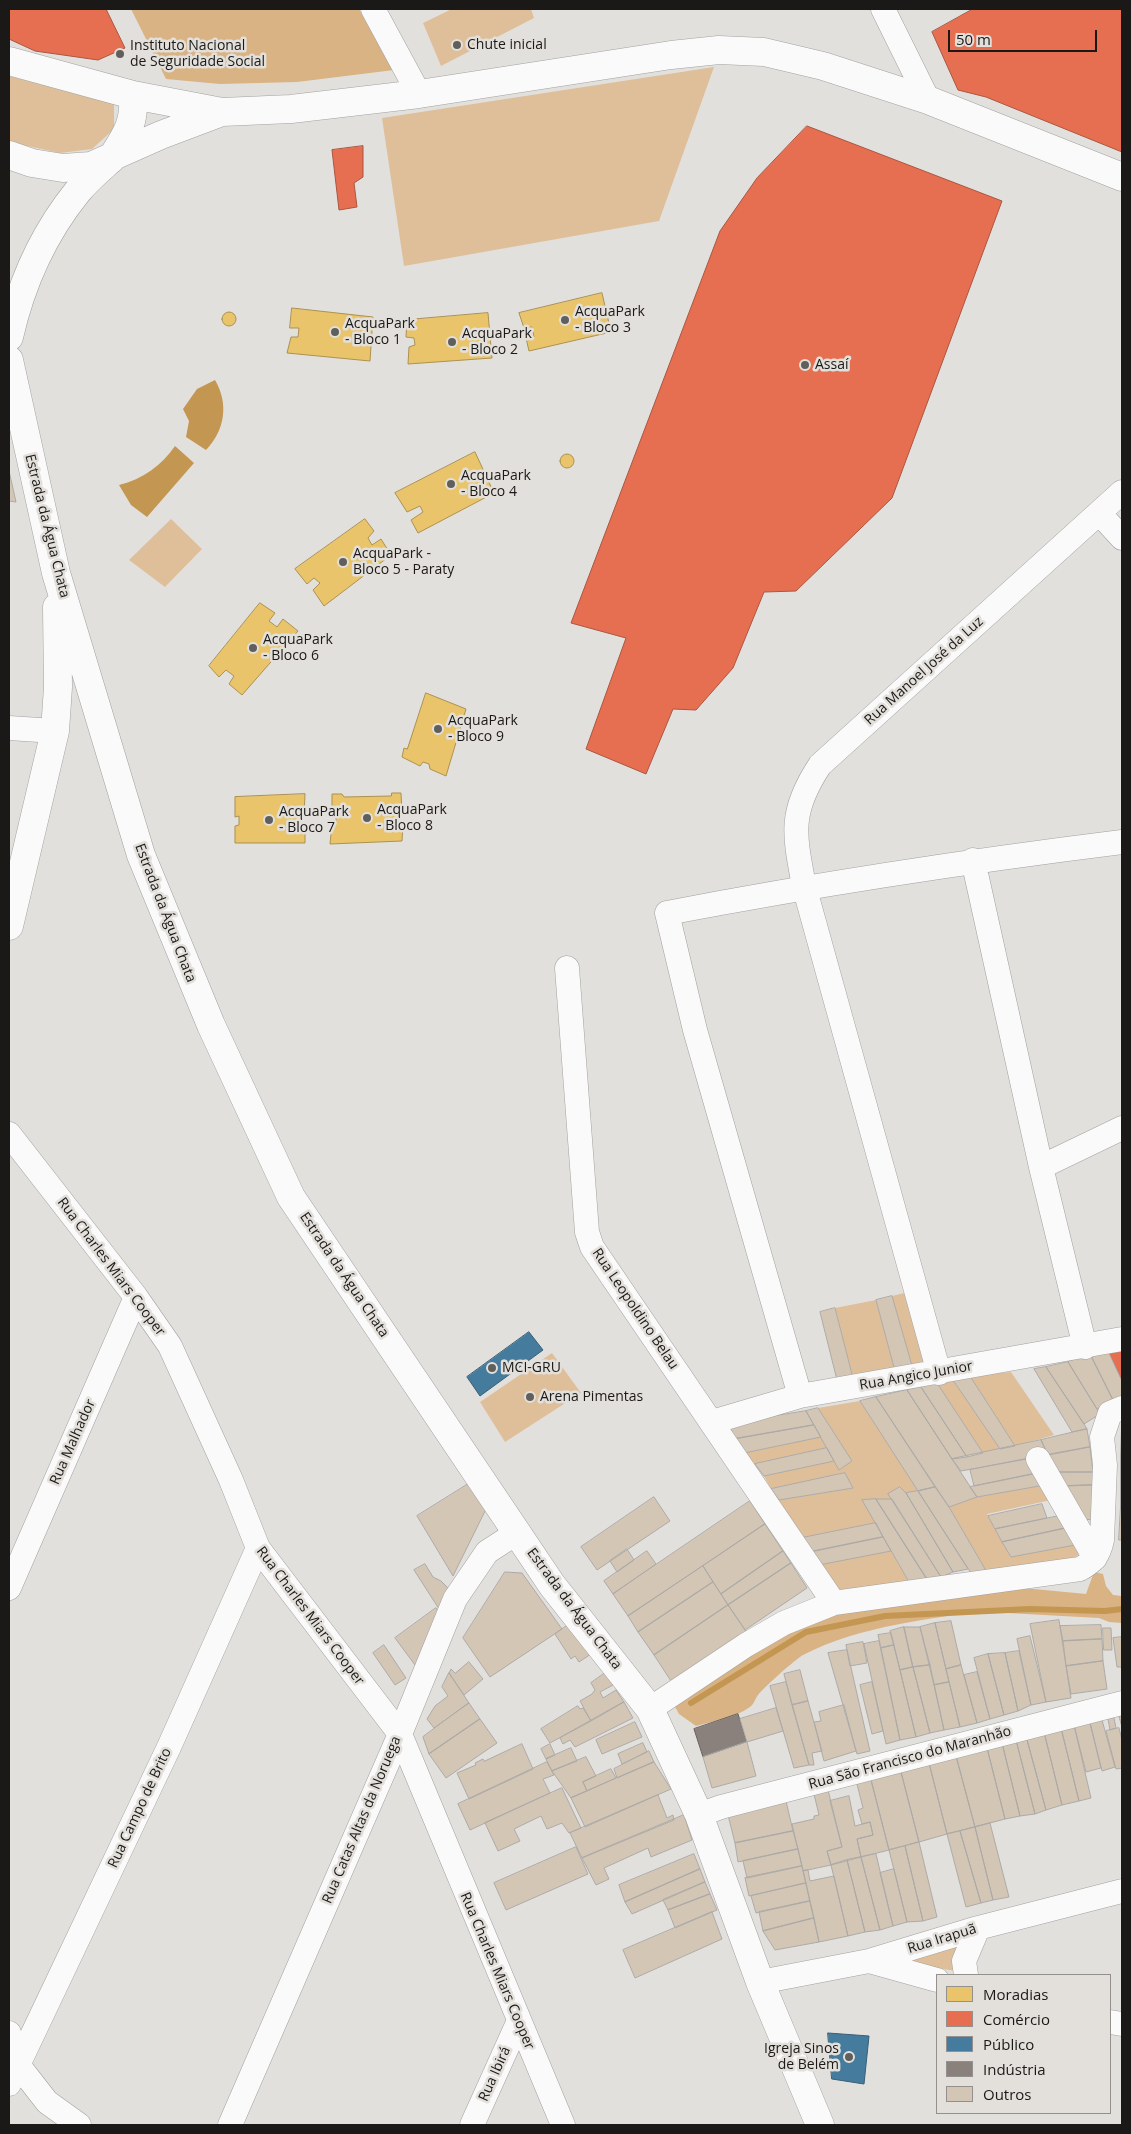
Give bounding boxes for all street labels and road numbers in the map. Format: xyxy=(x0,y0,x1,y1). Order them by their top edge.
street label: Estrada da Água Chata xyxy=(21,452,73,600)
street label: Rua Manoel José da Luz xyxy=(861,613,987,729)
street label: Estrada da Água Chata xyxy=(131,841,199,985)
street label: Rua Charles Miars Cooper xyxy=(53,1194,169,1340)
street label: Estrada da Água Chata xyxy=(296,1209,392,1341)
street label: Rua Leopoldino Belau xyxy=(588,1245,682,1373)
street label: Rua Angico Junior xyxy=(858,1358,974,1394)
street label: Rua Malhador xyxy=(47,1397,99,1487)
street label: Rua Charles Miars Cooper xyxy=(252,1543,368,1689)
street label: Estrada da Água Chata xyxy=(523,1545,625,1673)
street label: Rua São Francisco do Maranhão xyxy=(807,1723,1013,1793)
street label: Rua Catas Altas da Noruega xyxy=(319,1734,405,1906)
street label: Rua Campo de Brito xyxy=(105,1745,175,1871)
street label: Rua Charles Miars Cooper xyxy=(456,1890,538,2052)
street label: Rua Irapuã xyxy=(906,1921,978,1957)
street label: Rua Ibirá xyxy=(475,2044,515,2104)

